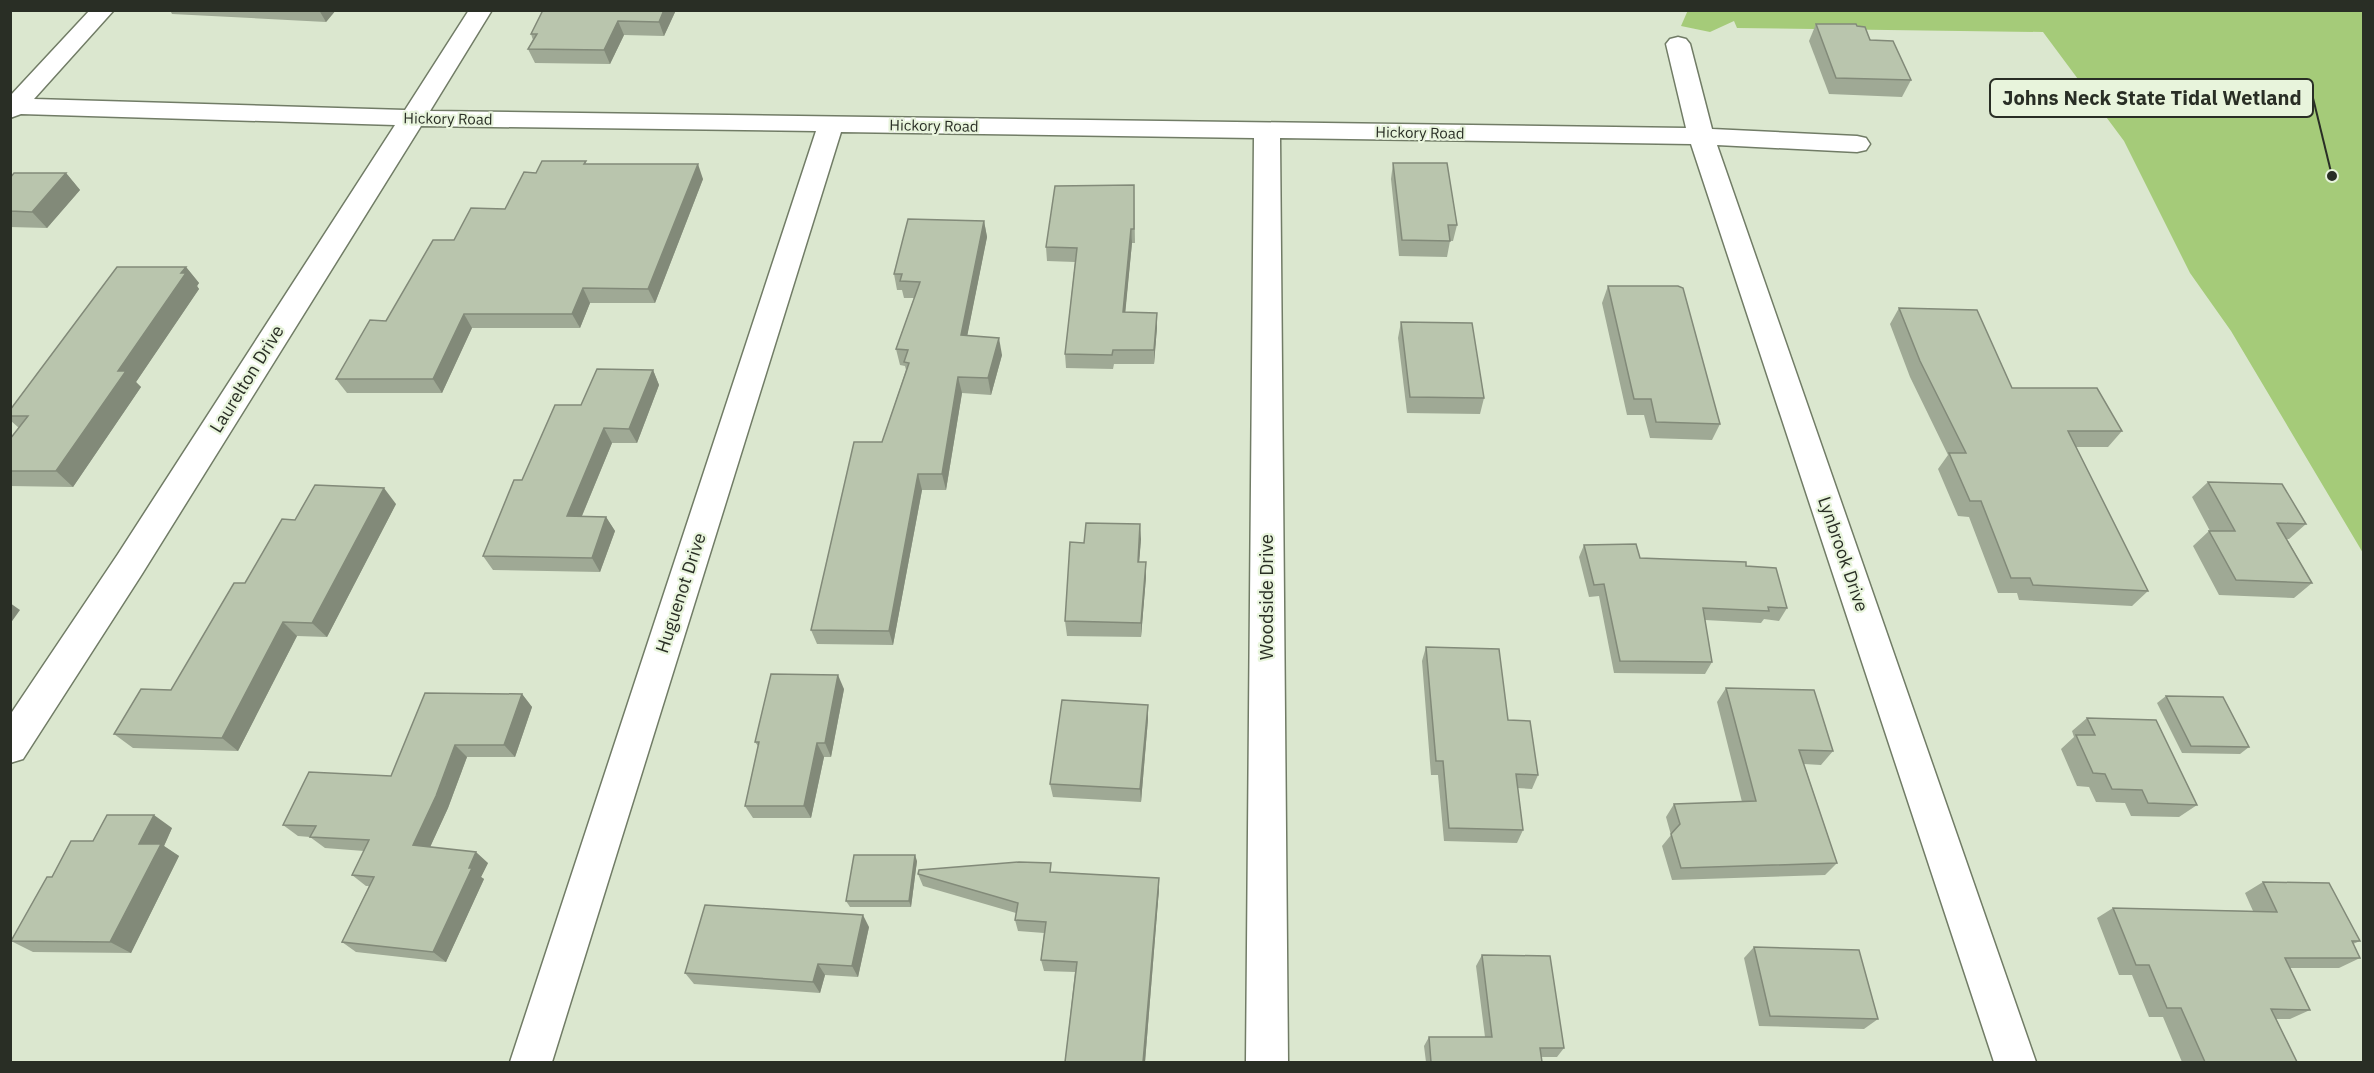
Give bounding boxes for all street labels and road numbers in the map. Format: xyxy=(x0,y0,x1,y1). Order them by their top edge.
street label: Hickory Road xyxy=(403,108,493,129)
street label: Hickory Road xyxy=(889,115,979,136)
street label: Hickory Road xyxy=(1375,122,1465,143)
street label: Laurelton Drive xyxy=(204,321,289,437)
street label: Lynbrook Drive xyxy=(1813,493,1874,614)
street label: Huguenot Drive xyxy=(650,530,711,656)
street label: Woodside Drive xyxy=(1255,534,1278,660)

